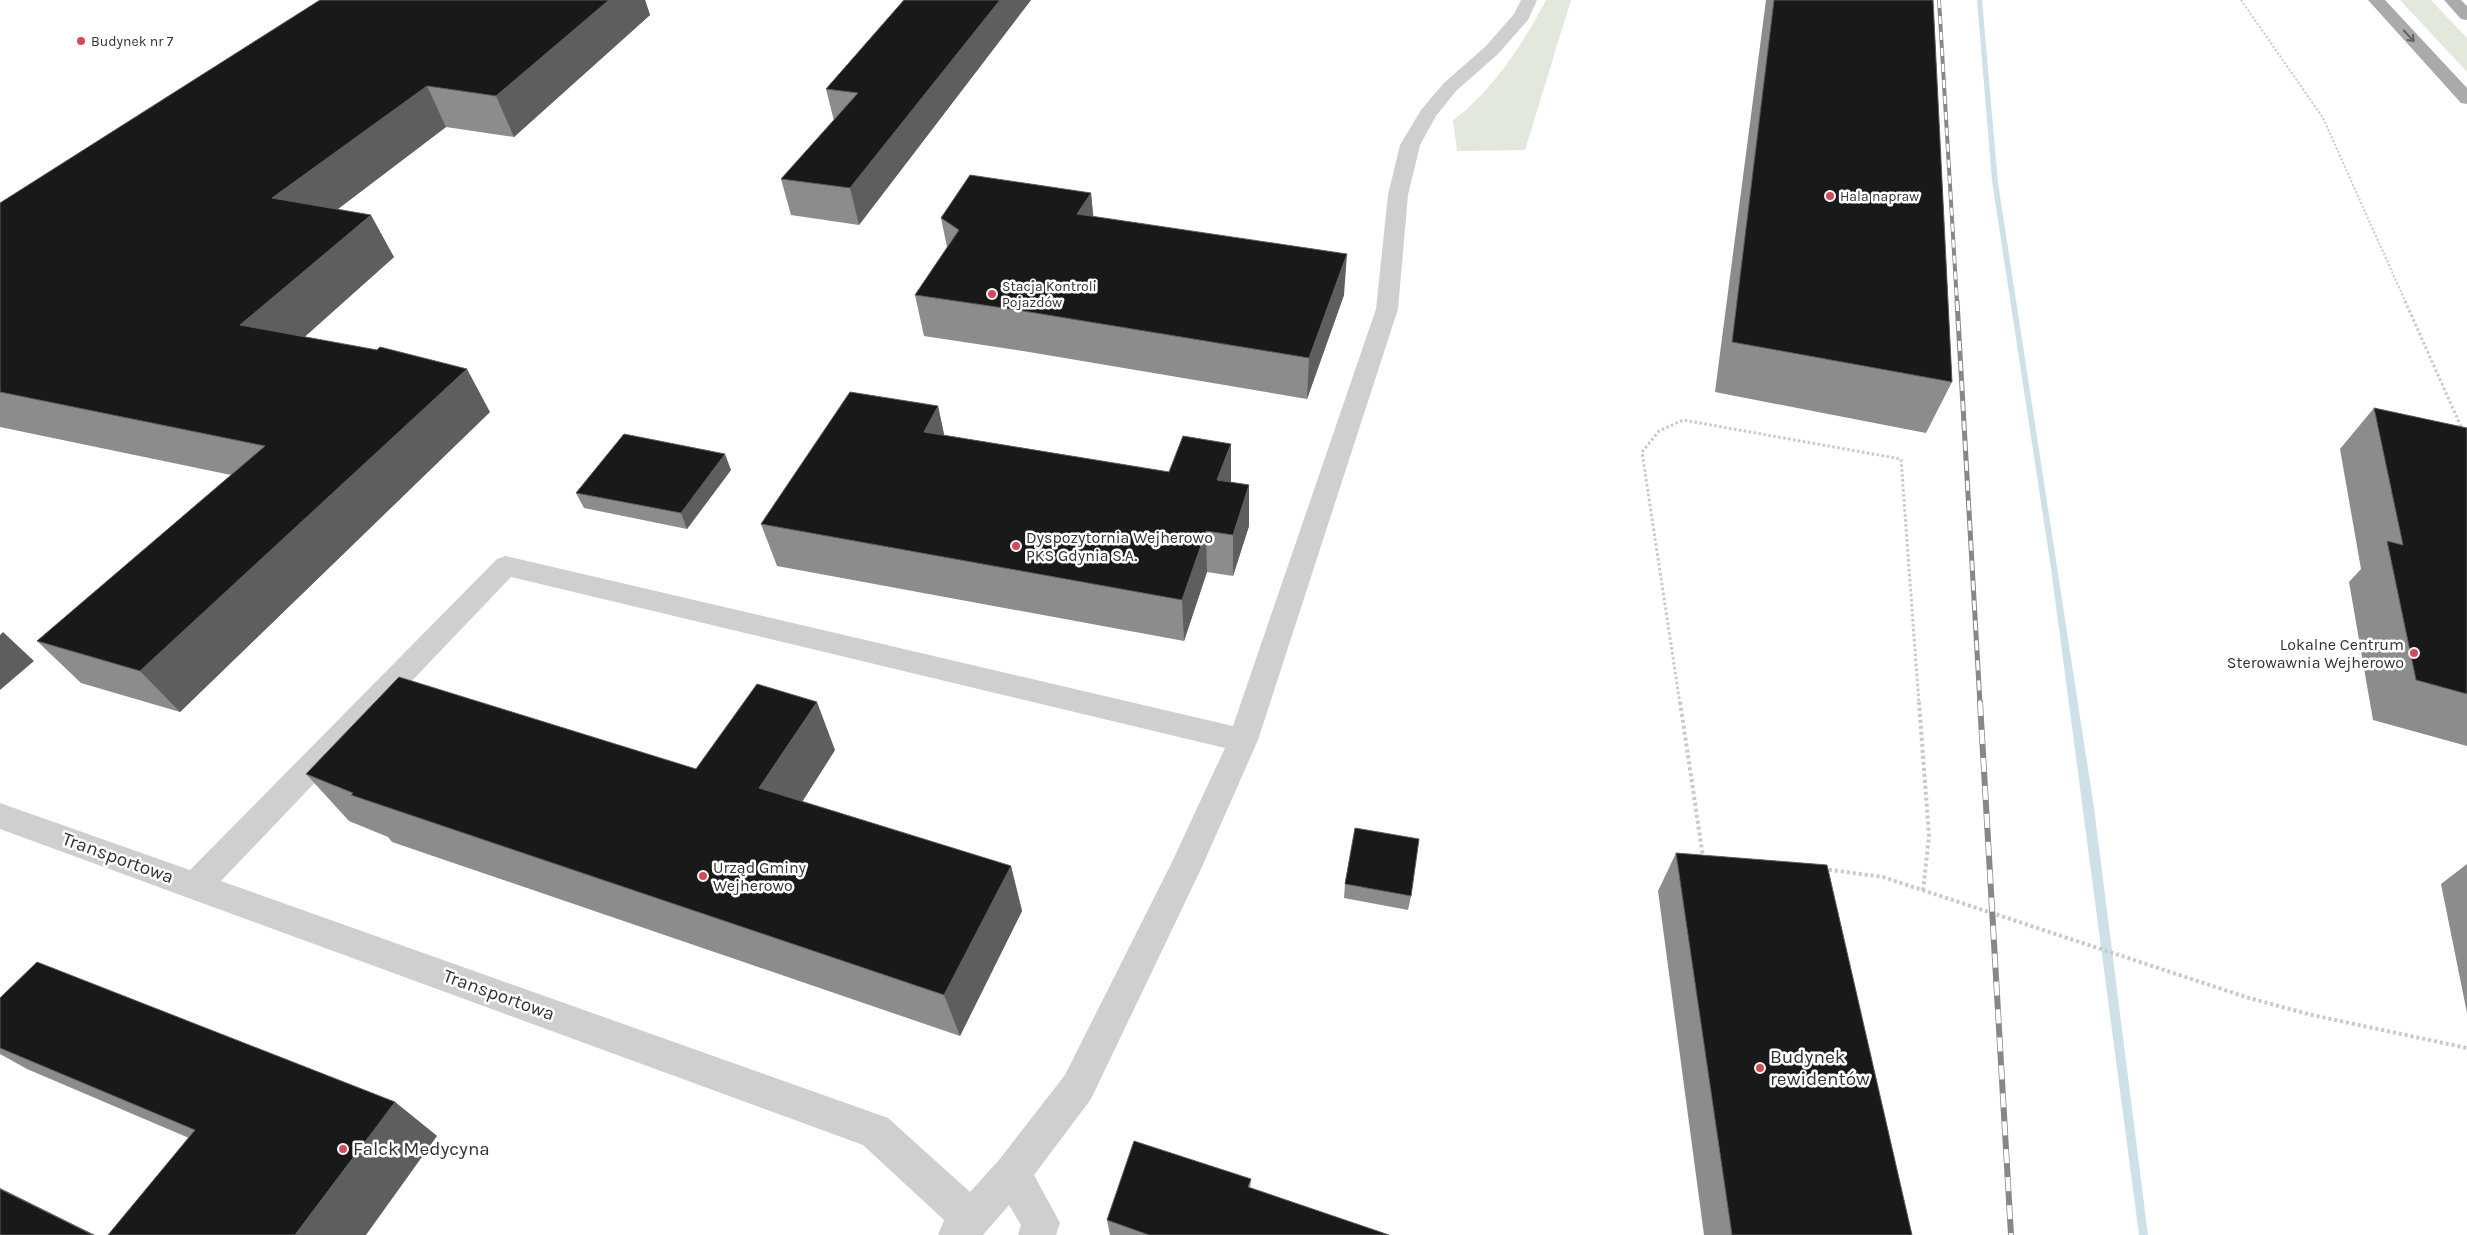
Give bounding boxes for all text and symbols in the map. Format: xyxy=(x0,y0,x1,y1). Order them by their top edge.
one-way arrow xyxy=(2403,29,2415,42)
place label: Budynek nr 7 xyxy=(91,33,174,50)
marker: Budynek nr 7 xyxy=(75,35,87,47)
place label: Hala napraw xyxy=(1840,188,1919,205)
marker: Hala napraw xyxy=(1824,190,1836,202)
place label: Stacja Kontroli Pojazdów xyxy=(1002,278,1097,311)
marker: Stacja Kontroli Pojazdów xyxy=(986,288,998,300)
place label: Dyspozytornia Wejherowo PKS Gdynia S.A. xyxy=(1026,528,1213,565)
marker: Dyspozytornia Wejherowo PKS Gdynia S.A. xyxy=(1010,540,1022,552)
place label: Lokalne Centrum Sterowawnia Wejherowo xyxy=(2227,635,2404,672)
marker: Lokalne Centrum Sterowawnia Wejherowo xyxy=(2408,647,2420,659)
street label: Transportowa xyxy=(59,828,177,888)
place label: Urząd Gminy Wejherowo xyxy=(713,858,807,895)
marker: Urząd Gminy Wejherowo xyxy=(697,870,709,882)
street label: Transportowa xyxy=(440,965,558,1025)
place label: Budynek rewidentów xyxy=(1770,1046,1870,1090)
marker: Budynek rewidentów xyxy=(1754,1062,1766,1074)
place label: Falck Medycyna xyxy=(353,1138,490,1160)
marker: Falck Medycyna xyxy=(337,1143,349,1155)

